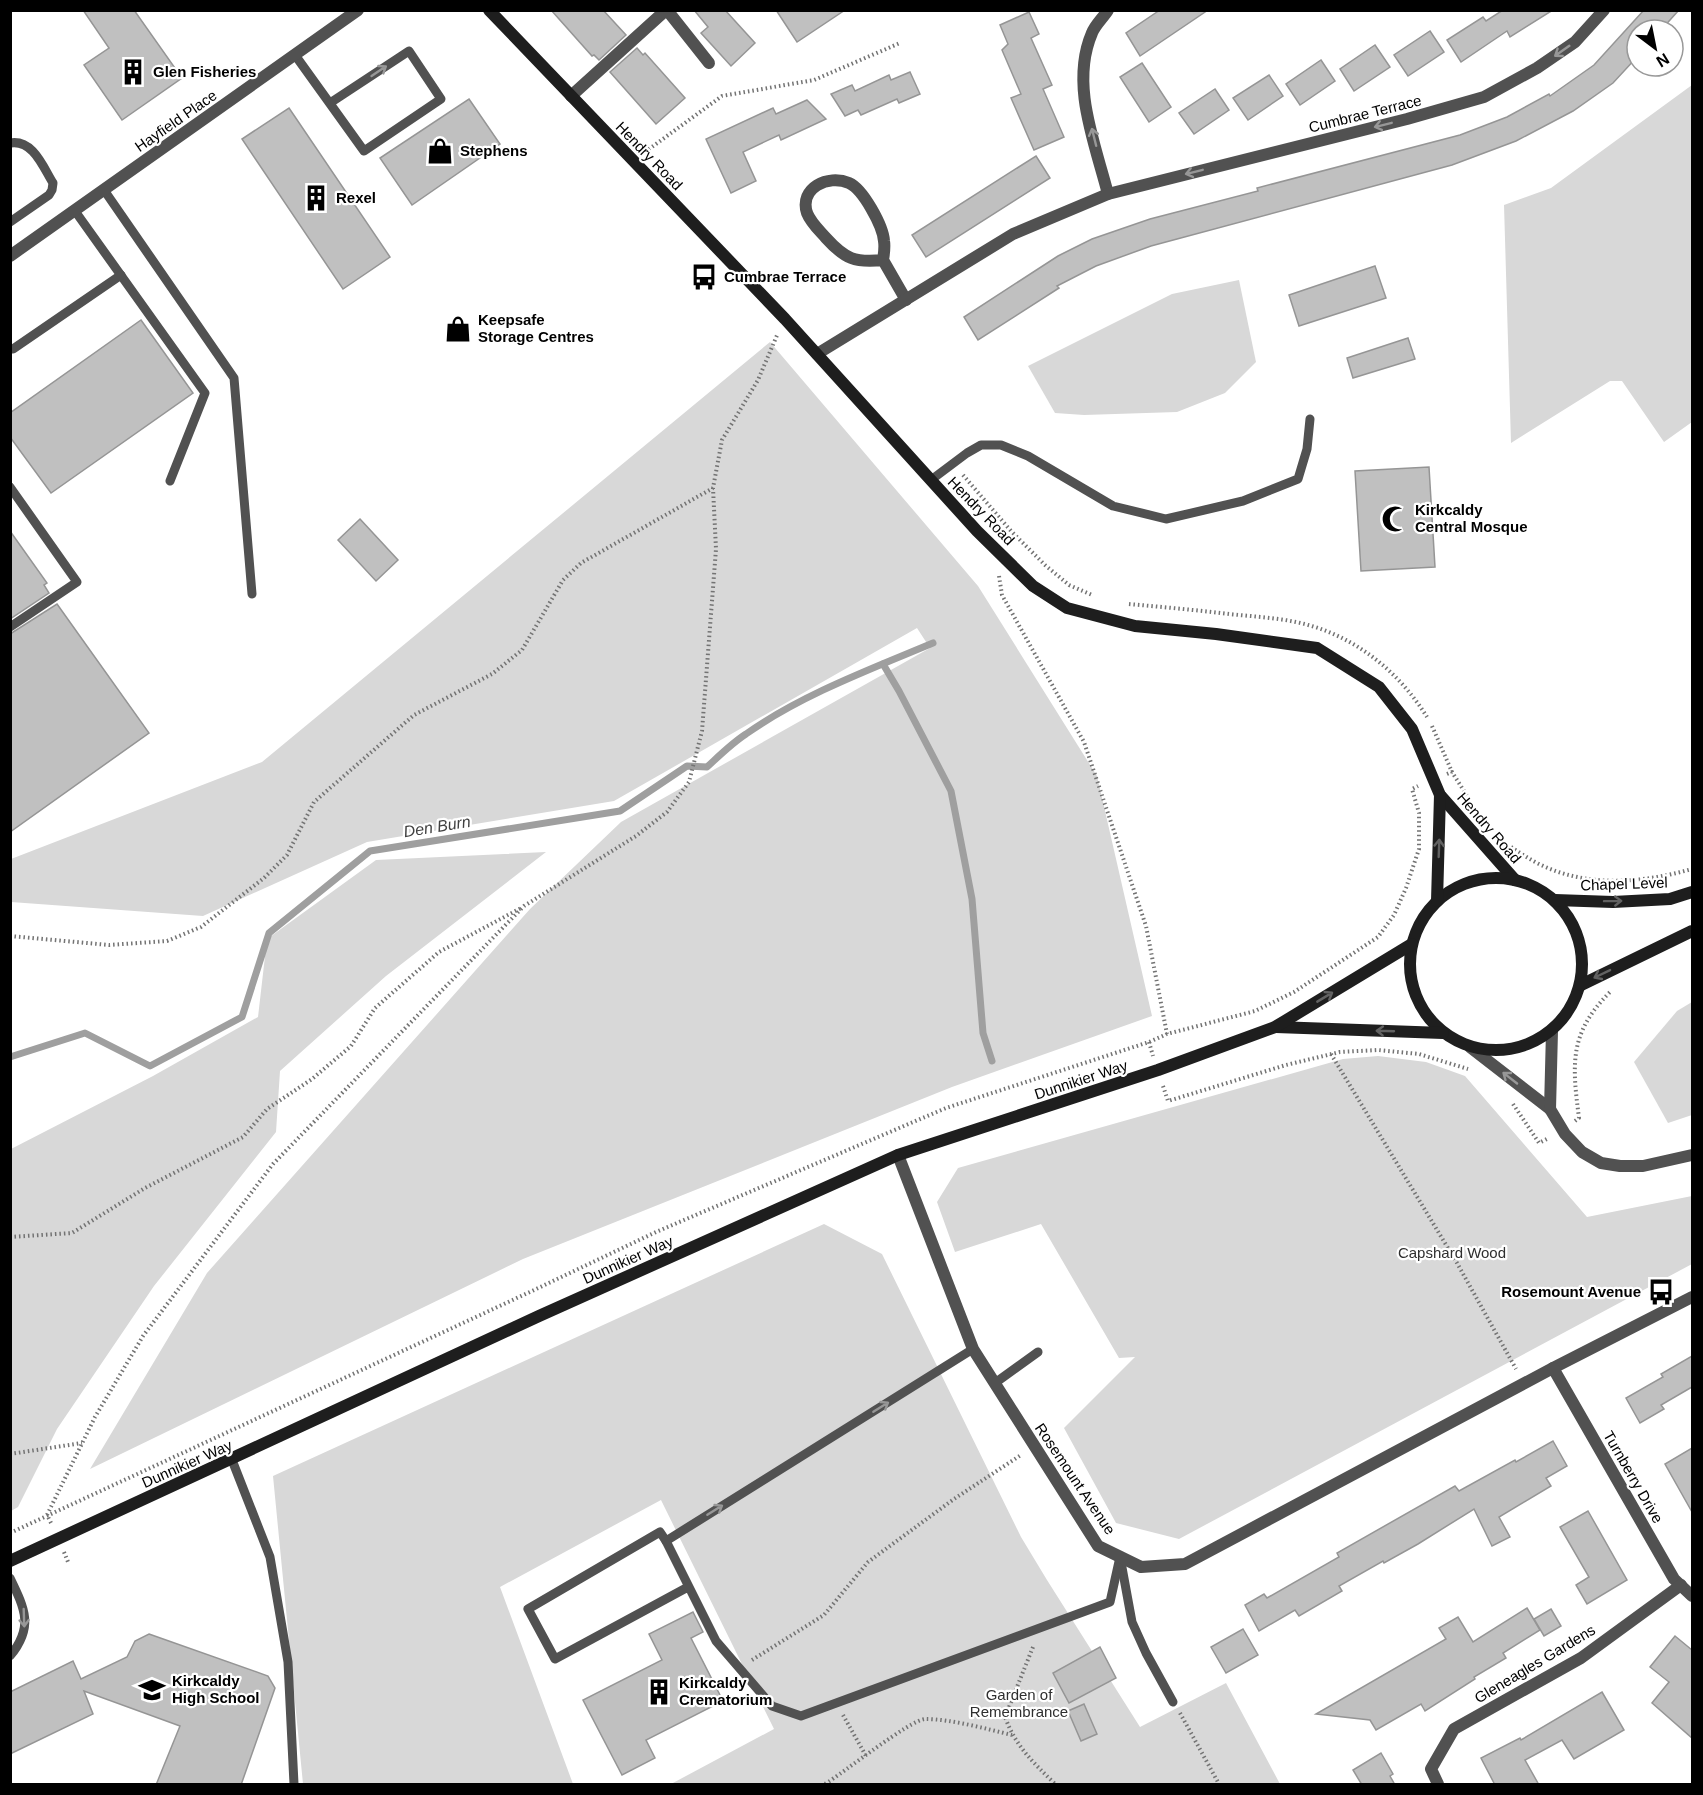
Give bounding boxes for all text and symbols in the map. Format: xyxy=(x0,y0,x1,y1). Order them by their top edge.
north arrow xyxy=(1625,18,1685,78)
one-way arrow xyxy=(1554,45,1570,57)
text: N xyxy=(1653,50,1672,71)
building icon: Glen Fisheries xyxy=(118,57,148,87)
place label: Glen Fisheries xyxy=(153,63,256,80)
one-way arrow xyxy=(370,65,387,77)
street label: Hayfield Place xyxy=(132,86,220,155)
street label: Cumbrae Terrace xyxy=(1307,91,1423,136)
street label: Hendry Road xyxy=(613,118,686,193)
one-way arrow xyxy=(1374,120,1393,132)
one-way arrow xyxy=(1087,128,1099,147)
shop icon: Stephens xyxy=(425,136,455,166)
place label: Stephens xyxy=(460,142,528,159)
one-way arrow xyxy=(1185,167,1204,179)
building icon: Rexel xyxy=(301,183,331,213)
place label: Rexel xyxy=(336,189,376,206)
bus stop icon: Cumbrae Terrace xyxy=(689,262,719,292)
place label: Cumbrae Terrace xyxy=(724,268,846,285)
place label: Keepsafe Storage Centres xyxy=(478,311,594,345)
shop icon: Keepsafe Storage Centres xyxy=(443,314,473,344)
street label: Hendry Road xyxy=(945,473,1018,548)
place label: Kirkcaldy Central Mosque xyxy=(1415,501,1528,535)
mosque icon: Kirkcaldy Central Mosque xyxy=(1380,504,1410,534)
street label: Hendry Road xyxy=(1454,789,1525,867)
water label: Den Burn xyxy=(402,813,472,840)
one-way arrow xyxy=(1433,838,1445,858)
street label: Chapel Level xyxy=(1580,873,1668,894)
one-way arrow xyxy=(1603,895,1623,907)
one-way arrow xyxy=(1593,969,1611,981)
one-way arrow xyxy=(1316,991,1333,1003)
one-way arrow xyxy=(1375,1026,1395,1037)
street label: Dunnikier Way xyxy=(1032,1056,1130,1103)
one-way arrow xyxy=(1502,1072,1518,1085)
street label: Dunnikier Way xyxy=(580,1232,676,1287)
park label: Capshard Wood xyxy=(1398,1244,1506,1261)
bus stop icon: Rosemount Avenue xyxy=(1646,1277,1676,1307)
place label: Rosemount Avenue xyxy=(1501,1283,1641,1300)
one-way arrow xyxy=(872,1400,889,1412)
street label: Rosemount Avenue xyxy=(1032,1420,1119,1538)
street label: Turnberry Drive xyxy=(1600,1428,1667,1526)
street label: Dunnikier Way xyxy=(139,1436,235,1491)
one-way arrow xyxy=(706,1503,723,1515)
one-way arrow xyxy=(19,1607,30,1627)
street label: Gleneagles Gardens xyxy=(1471,1621,1598,1706)
place label: Kirkcaldy High School xyxy=(172,1672,260,1706)
place label: Kirkcaldy Crematorium xyxy=(679,1674,772,1708)
school or university icon: Kirkcaldy High School xyxy=(137,1675,167,1705)
building icon: Kirkcaldy Crematorium xyxy=(644,1677,674,1707)
park label: Garden of Remembrance xyxy=(970,1686,1068,1720)

